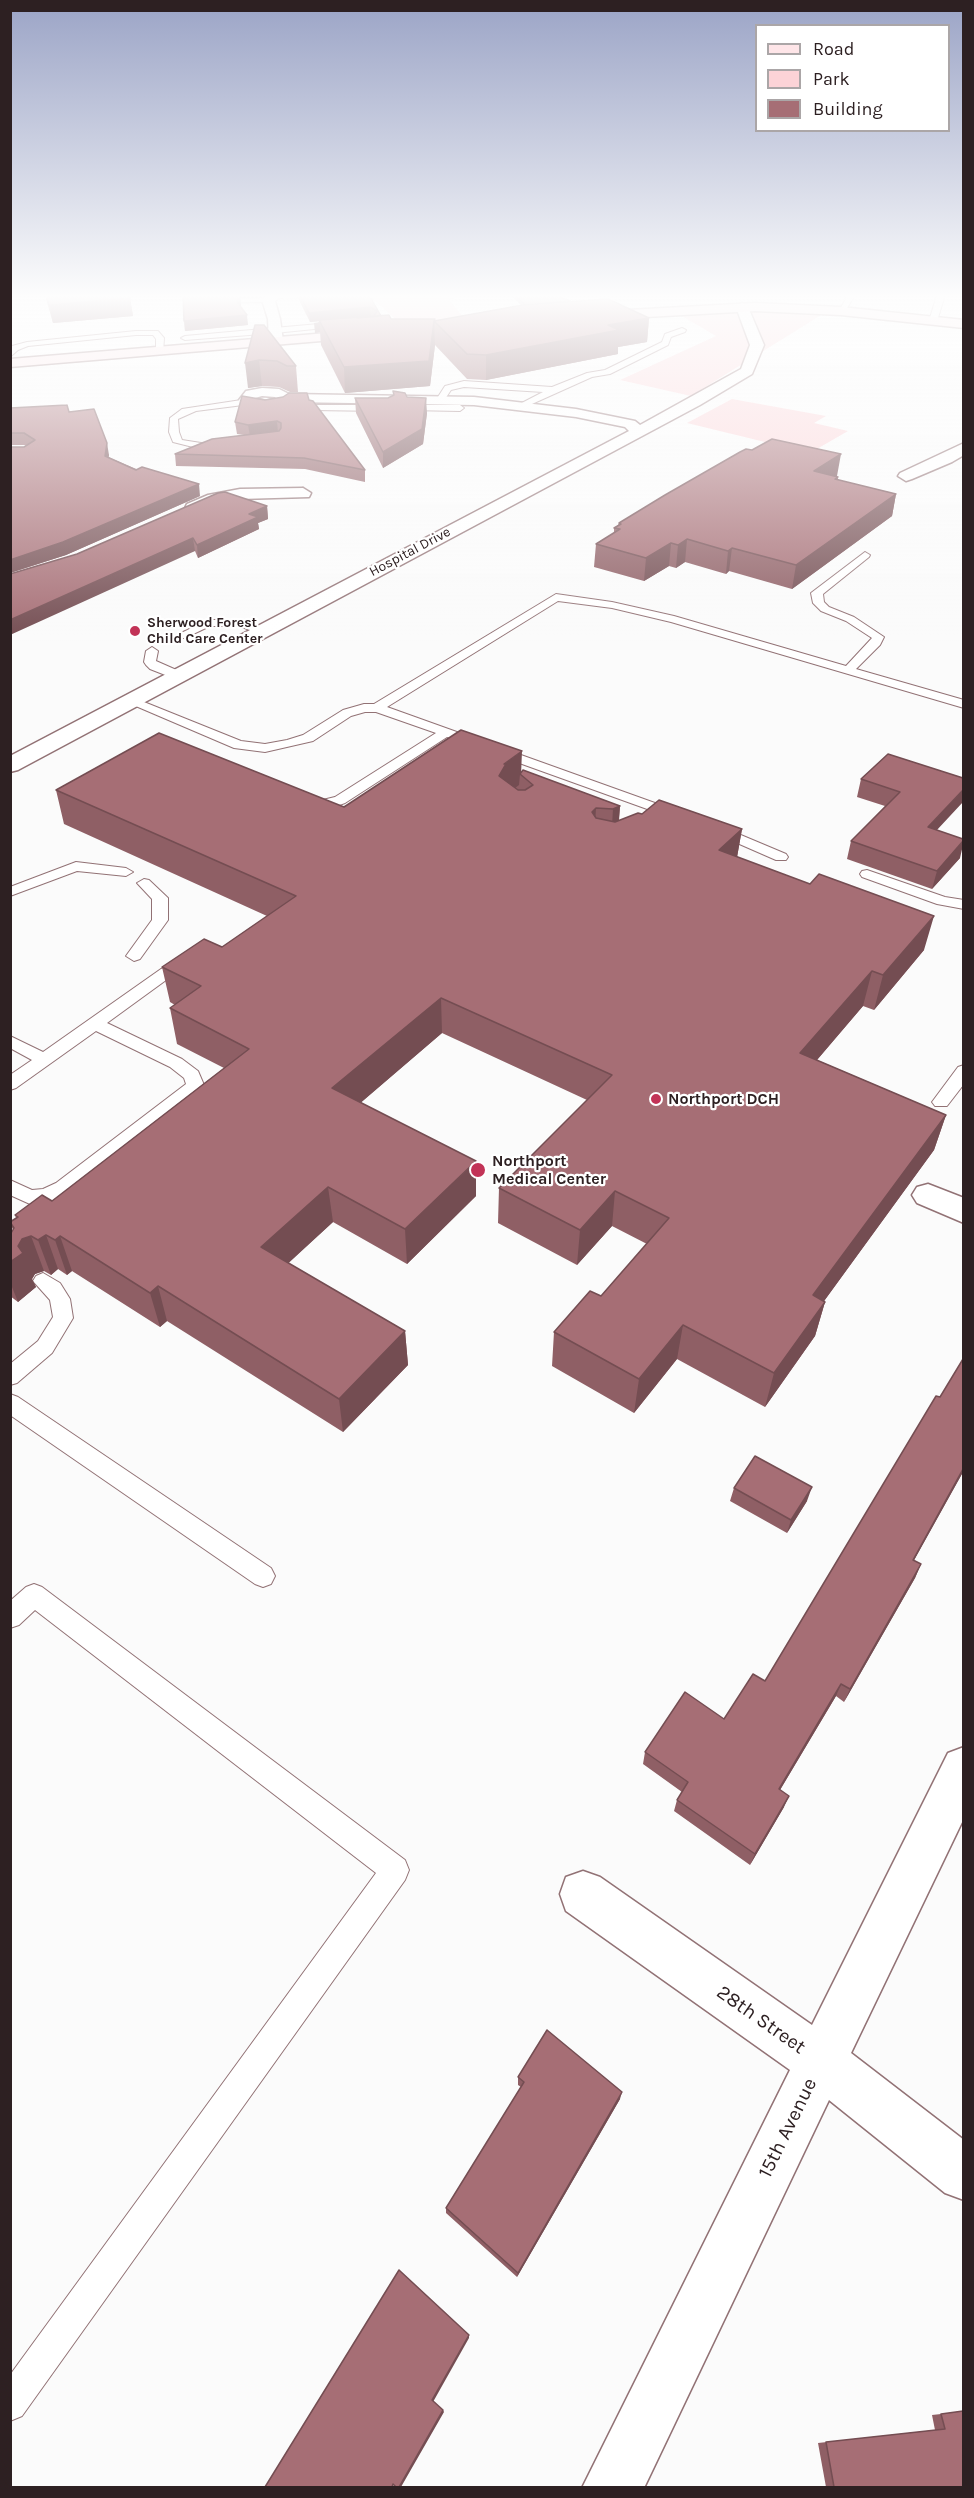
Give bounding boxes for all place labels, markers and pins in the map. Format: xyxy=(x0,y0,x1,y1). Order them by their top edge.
place label: Sherwood Forest Child Care Center xyxy=(147,615,263,648)
marker: Sherwood Forest Child Care Center xyxy=(128,624,142,638)
place label: Northport DCH xyxy=(668,1089,779,1109)
marker: Northport DCH xyxy=(649,1092,663,1106)
place label: Northport Medical Center xyxy=(492,1151,606,1189)
marker: Northport Medical Center xyxy=(469,1161,487,1179)

